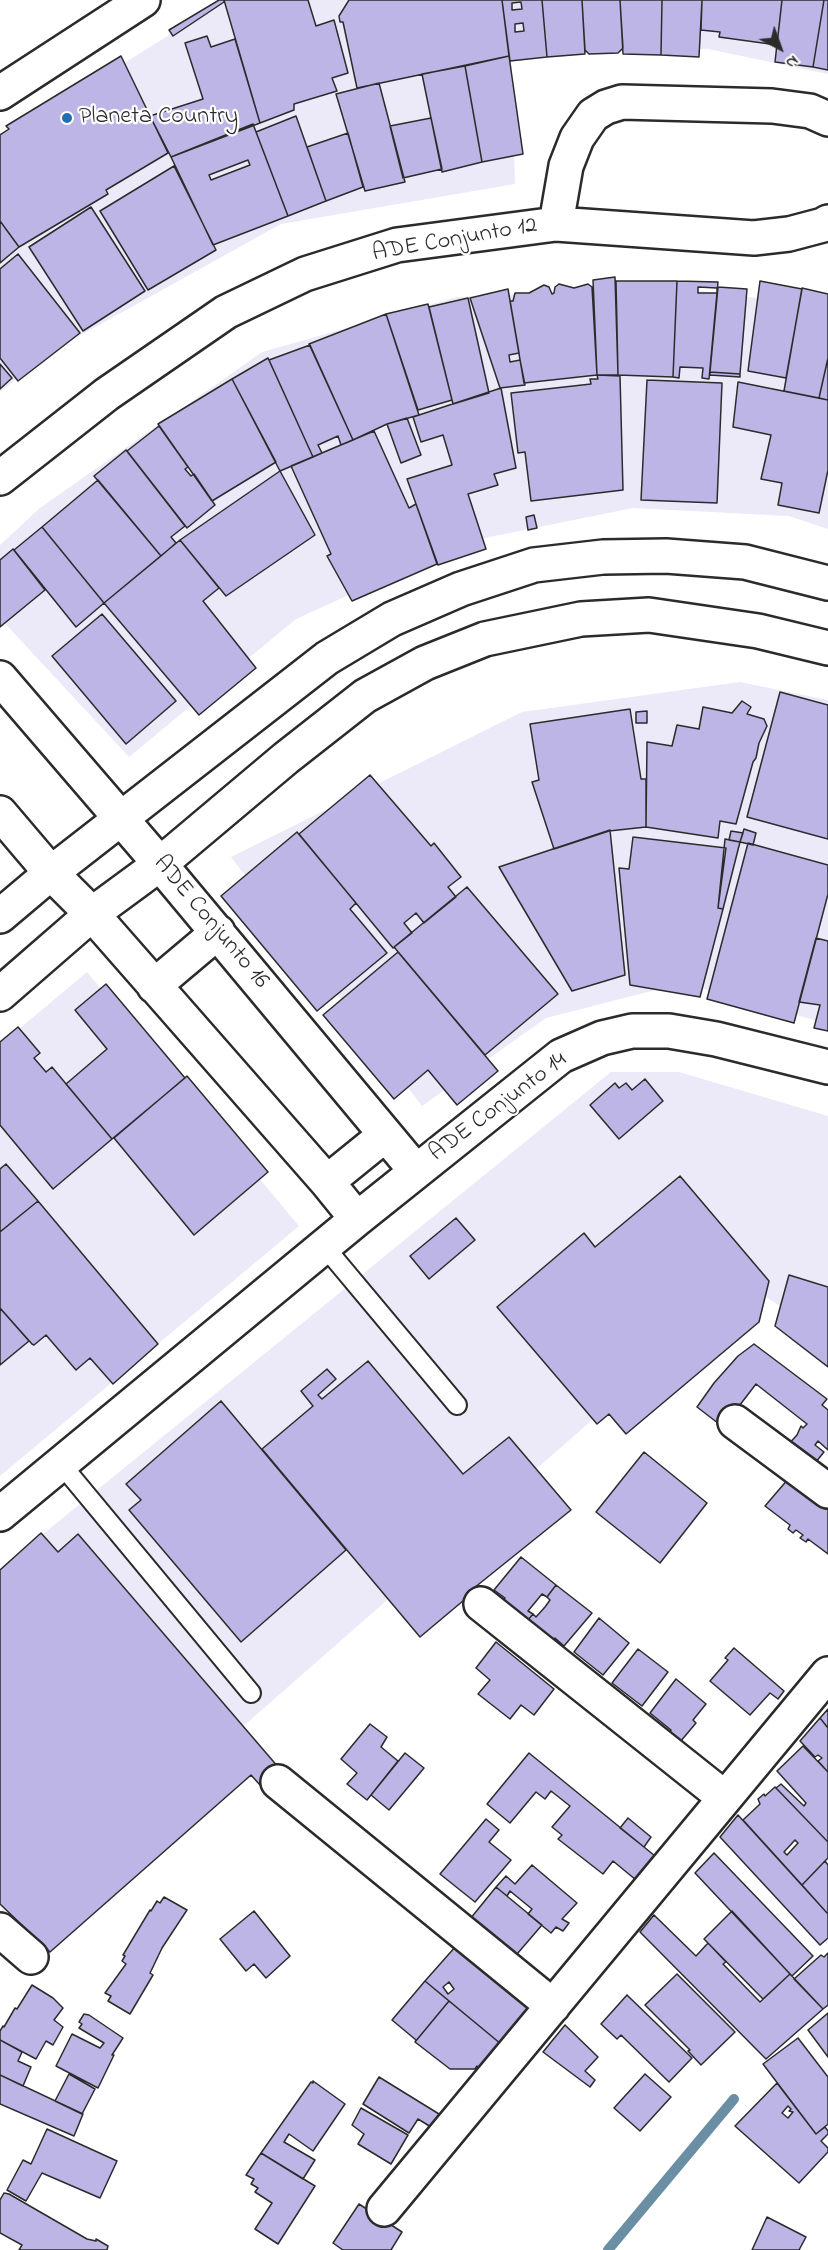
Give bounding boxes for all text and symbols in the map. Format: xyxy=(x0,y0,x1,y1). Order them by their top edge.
north arrow xyxy=(750,18,810,78)
text: N xyxy=(780,49,804,74)
place label: Planeta Country xyxy=(79,104,238,132)
marker: Planeta Country xyxy=(60,111,74,125)
street label: ADE Conjunto 12 xyxy=(370,212,540,270)
street label: ADE Conjunto 16 xyxy=(146,850,274,996)
street label: ADE Conjunto 14 xyxy=(425,1047,573,1169)

